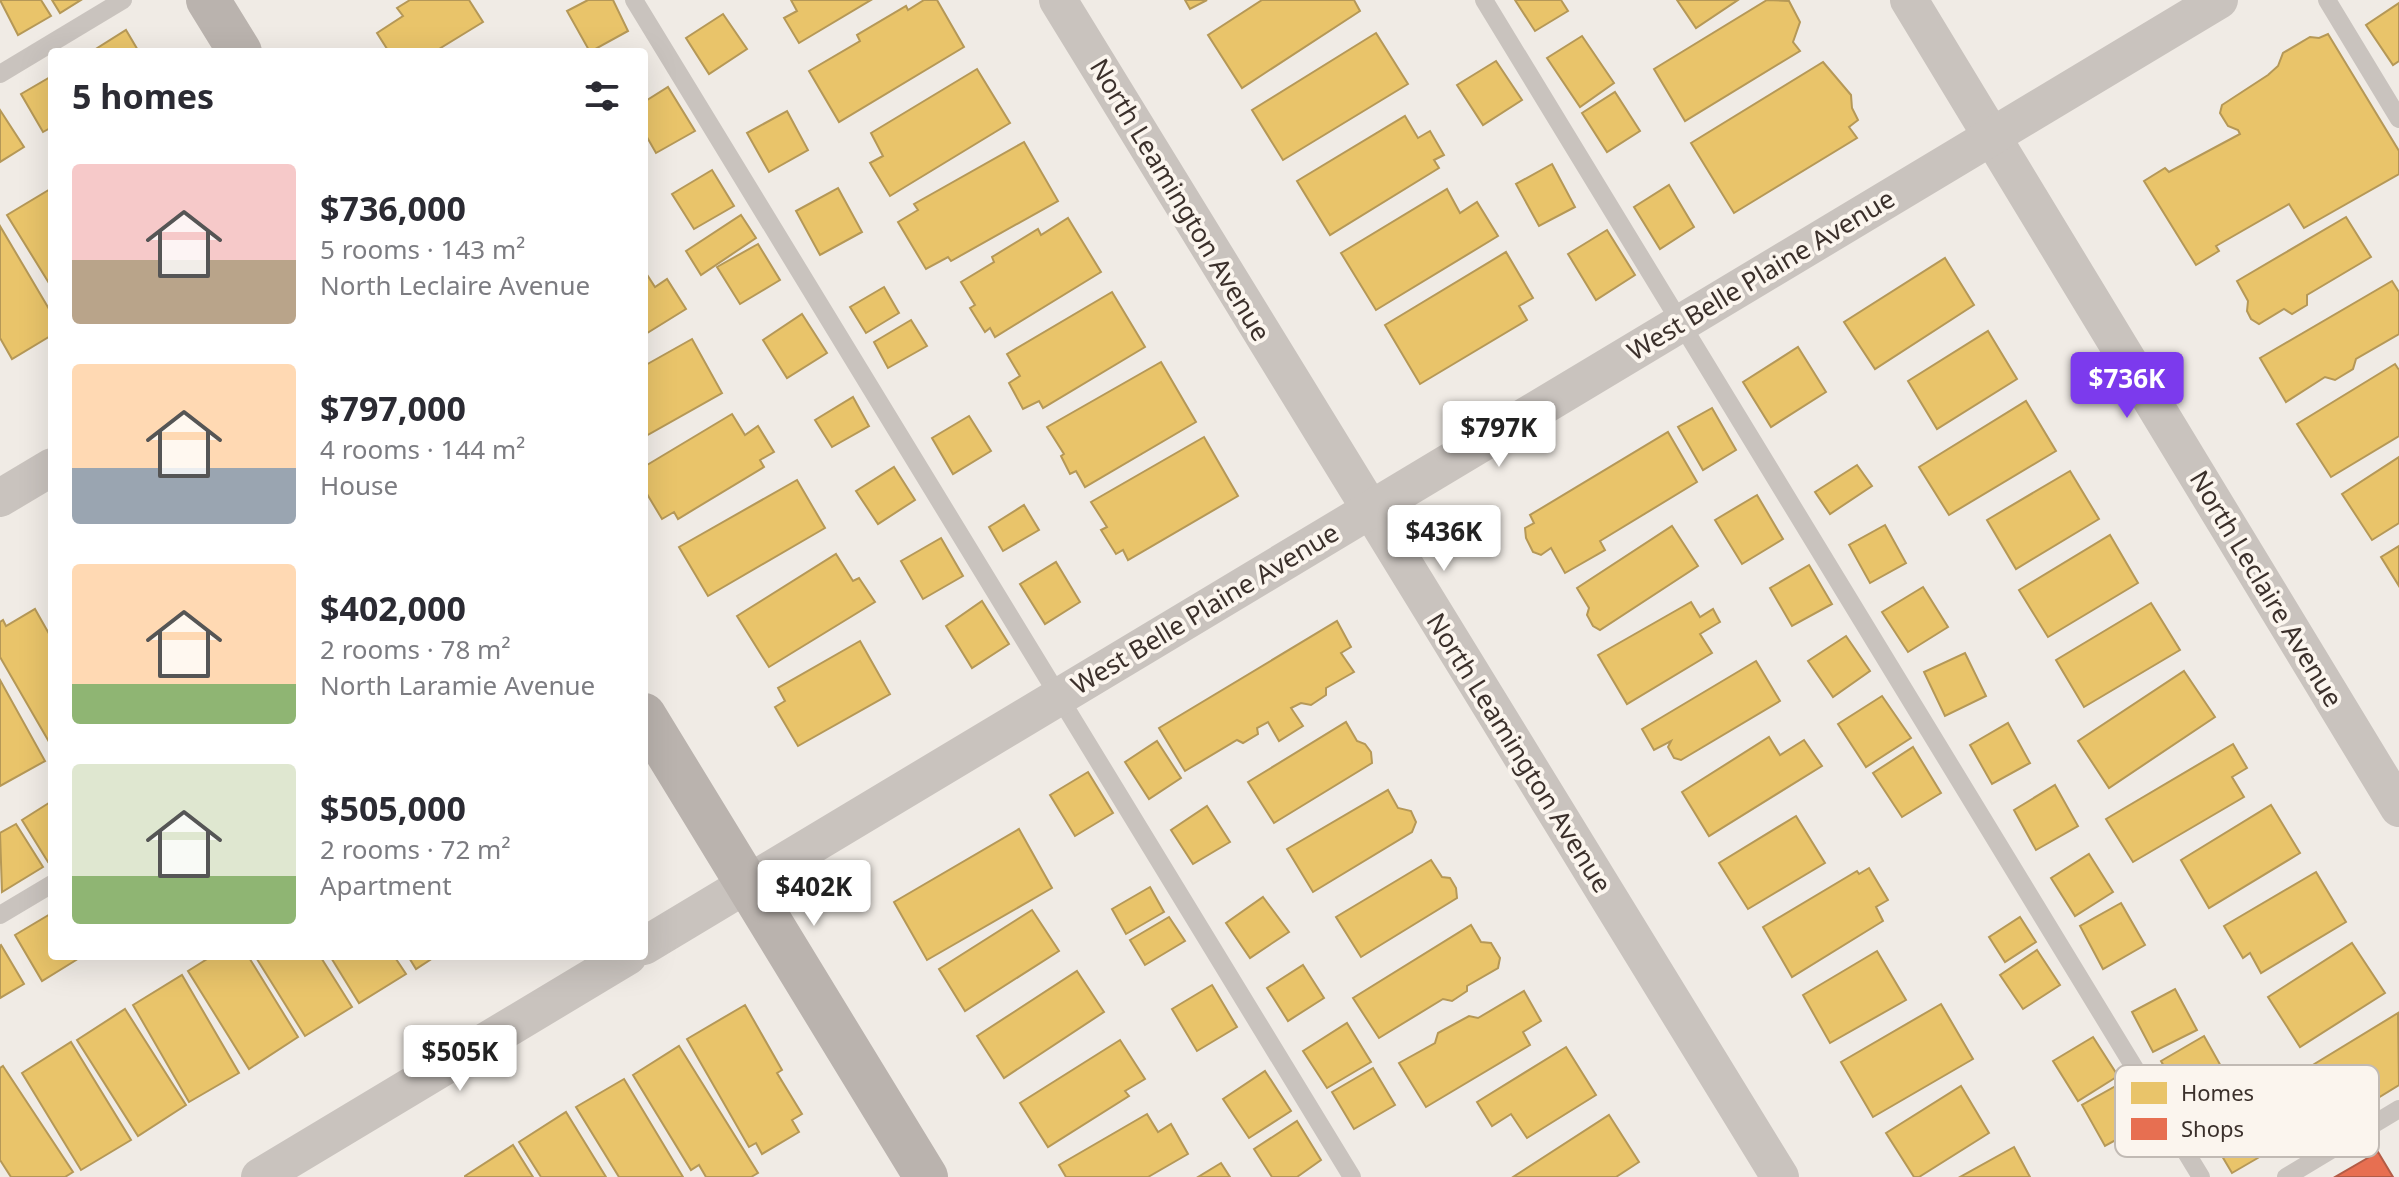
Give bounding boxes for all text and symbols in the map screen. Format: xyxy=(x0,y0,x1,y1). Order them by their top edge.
street label: North Leamington Avenue xyxy=(1082,52,1280,347)
text: 5 homes xyxy=(72,73,214,119)
icon: filters xyxy=(580,74,624,118)
street label: West Belle Plaine Avenue xyxy=(1620,180,1901,368)
text: $736,000 xyxy=(320,185,466,231)
icon: home xyxy=(136,196,232,292)
text: 5 rooms · 143 m² xyxy=(320,231,525,267)
text: North Leclaire Avenue xyxy=(320,267,590,303)
pin: $736K xyxy=(2071,352,2183,420)
text: $736K xyxy=(2089,360,2165,396)
text: $797,000 xyxy=(320,385,466,431)
icon: home xyxy=(136,396,232,492)
pin: $797K xyxy=(1443,401,1555,469)
text: $797K xyxy=(1461,409,1537,445)
text: 4 rooms · 144 m² xyxy=(320,431,525,467)
street label: North Leclaire Avenue xyxy=(2182,463,2352,714)
text: House xyxy=(320,467,398,503)
pin: $436K xyxy=(1388,505,1500,573)
text: $436K xyxy=(1406,513,1482,549)
street label: West Belle Plaine Avenue xyxy=(1064,514,1345,702)
text: $402,000 xyxy=(320,585,466,631)
icon: home xyxy=(136,596,232,692)
street label: North Leamington Avenue xyxy=(1419,606,1621,899)
text: 2 rooms · 78 m² xyxy=(320,631,510,667)
text: North Laramie Avenue xyxy=(320,667,595,703)
text: $505,000 xyxy=(320,785,466,831)
icon: home xyxy=(136,796,232,892)
text: 2 rooms · 72 m² xyxy=(320,831,510,867)
pin: $402K xyxy=(758,860,870,928)
text: Apartment xyxy=(320,867,452,903)
text: $402K xyxy=(776,868,852,904)
pin: $505K xyxy=(404,1025,516,1093)
text: $505K xyxy=(422,1033,498,1069)
legend xyxy=(2115,1065,2379,1157)
text: Homes xyxy=(2181,1077,2254,1107)
text: Shops xyxy=(2181,1113,2244,1143)

